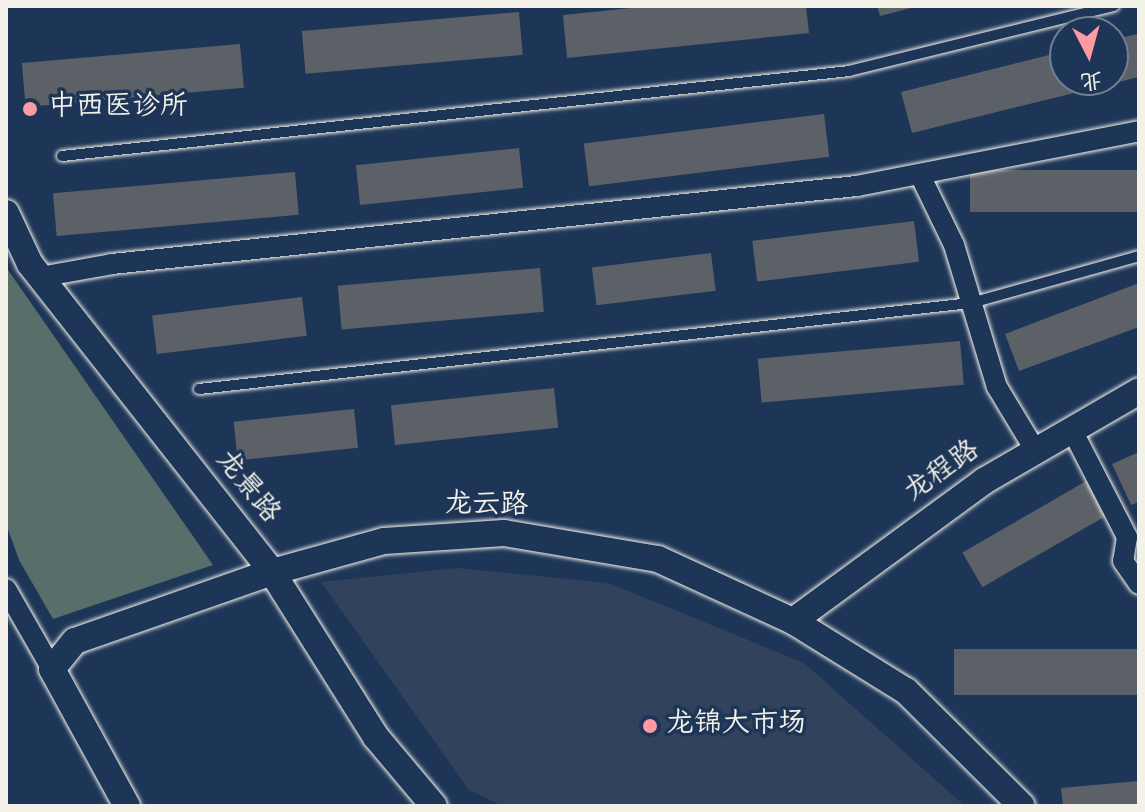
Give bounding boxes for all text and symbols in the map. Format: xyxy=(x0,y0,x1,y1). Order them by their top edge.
north arrow xyxy=(1049,16,1129,96)
text: 北 xyxy=(1079,62,1104,95)
place label: 中西医诊所 xyxy=(48,92,188,126)
marker: 中西医诊所 xyxy=(19,98,41,120)
street label: 龙程路 xyxy=(899,435,987,511)
street label: 龙景路 xyxy=(207,445,285,531)
street label: 龙云路 xyxy=(444,489,528,525)
place label: 龙锦大市场 xyxy=(666,709,806,743)
marker: 龙锦大市场 xyxy=(641,717,659,735)

